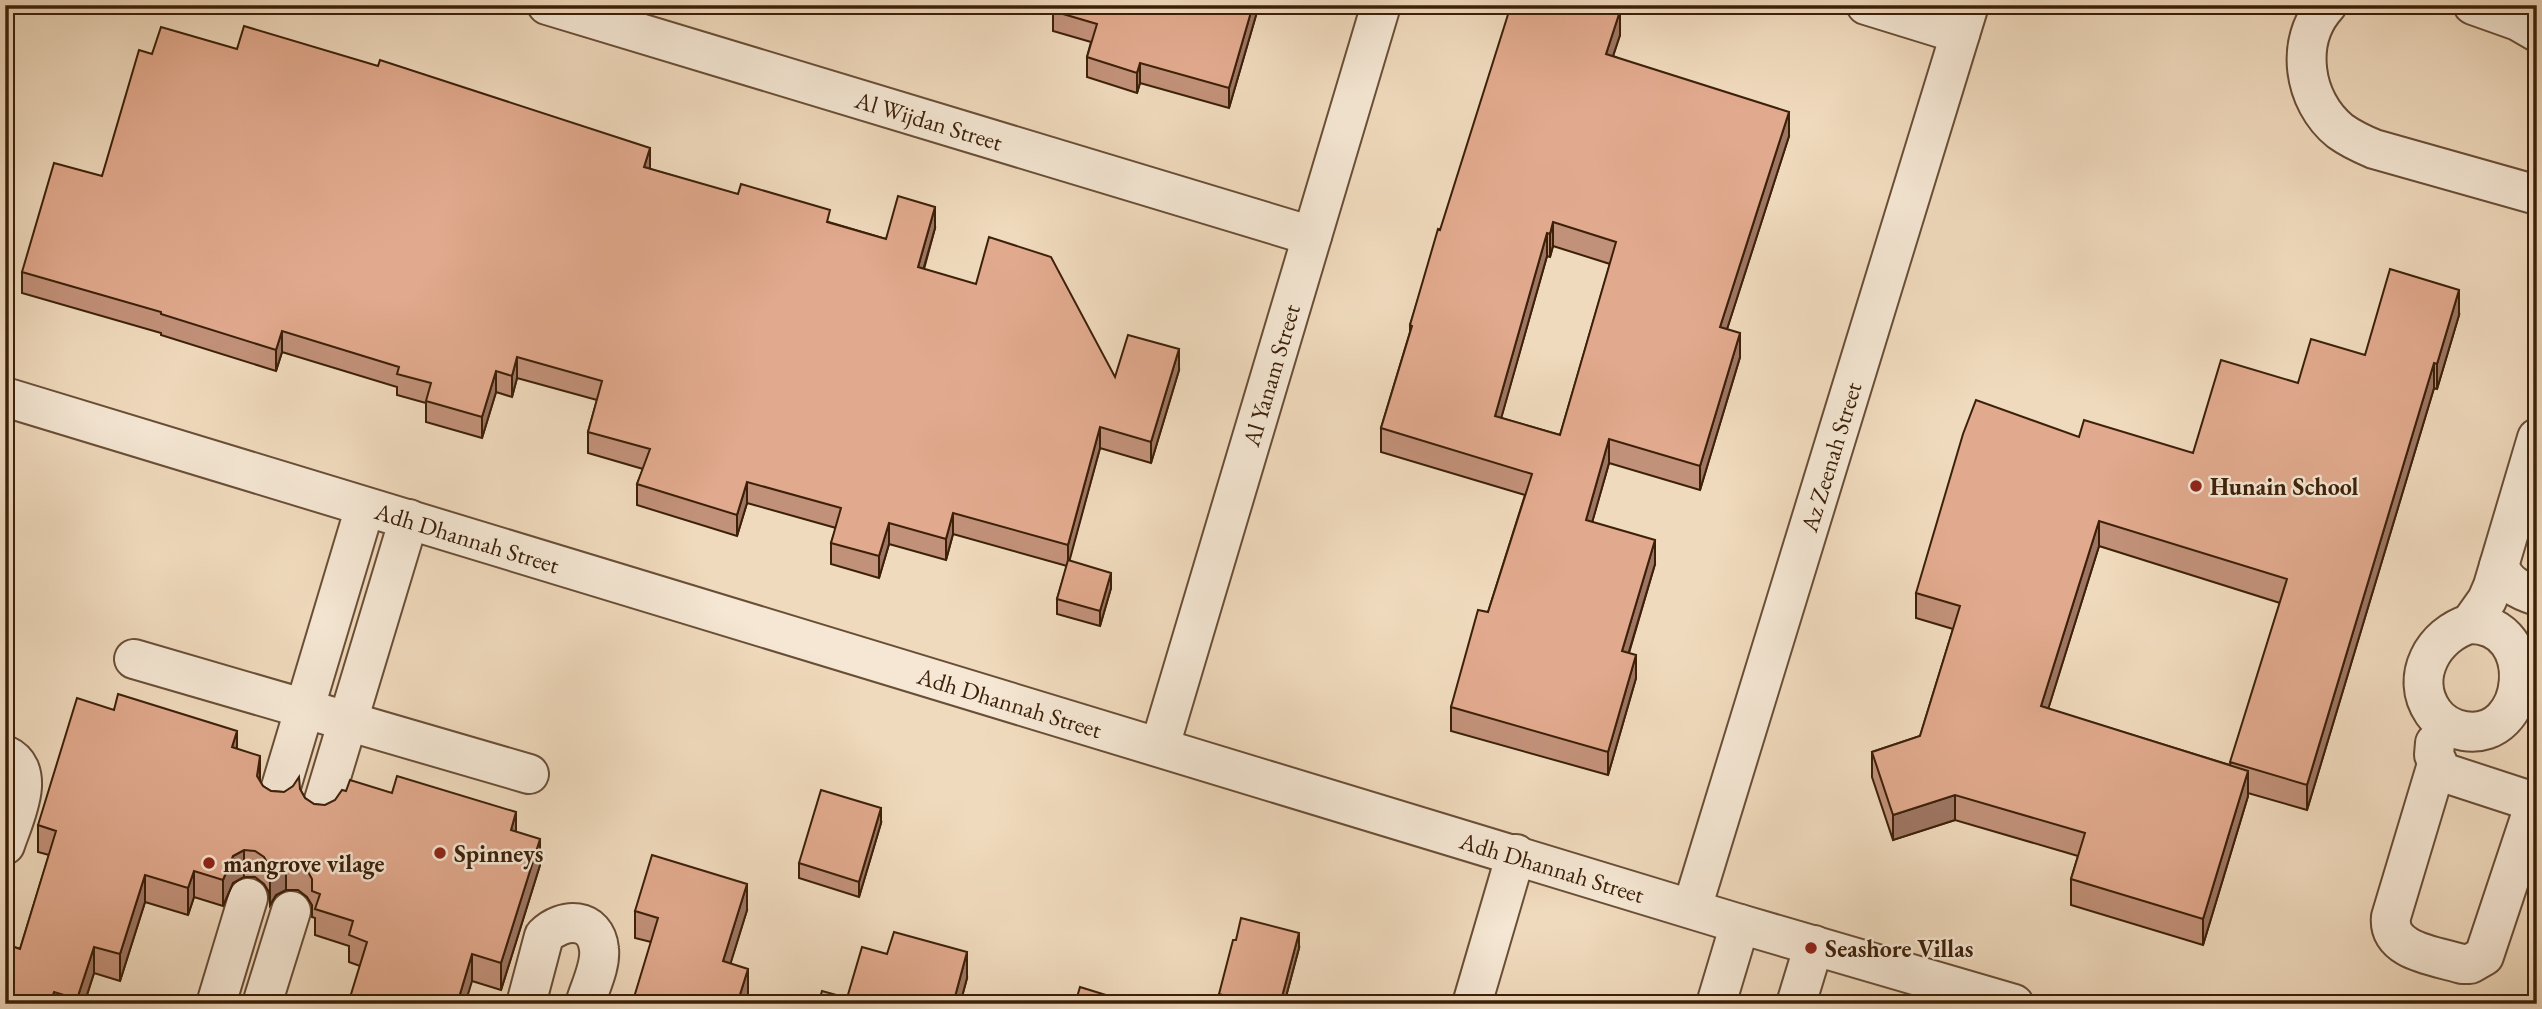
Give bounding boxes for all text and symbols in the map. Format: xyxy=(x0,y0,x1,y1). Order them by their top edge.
street label: Al Wijdan Street xyxy=(851,83,1007,157)
street label: Al Yanam Street xyxy=(1234,300,1307,451)
street label: Az Zeenah Street xyxy=(1793,378,1868,536)
place label: Hunain School xyxy=(2210,471,2359,502)
marker: Hunain School xyxy=(2188,478,2204,494)
street label: Adh Dhannah Street xyxy=(370,495,563,580)
street label: Adh Dhannah Street xyxy=(913,659,1106,745)
street label: Adh Dhannah Street xyxy=(1455,824,1648,910)
place label: Spinneys xyxy=(454,838,543,870)
marker: Spinneys xyxy=(432,845,448,861)
place label: mangrove vilage xyxy=(223,848,385,880)
marker: mangrove vilage xyxy=(201,855,217,871)
place label: Seashore Villas xyxy=(1825,933,1973,964)
marker: Seashore Villas xyxy=(1803,940,1819,956)

